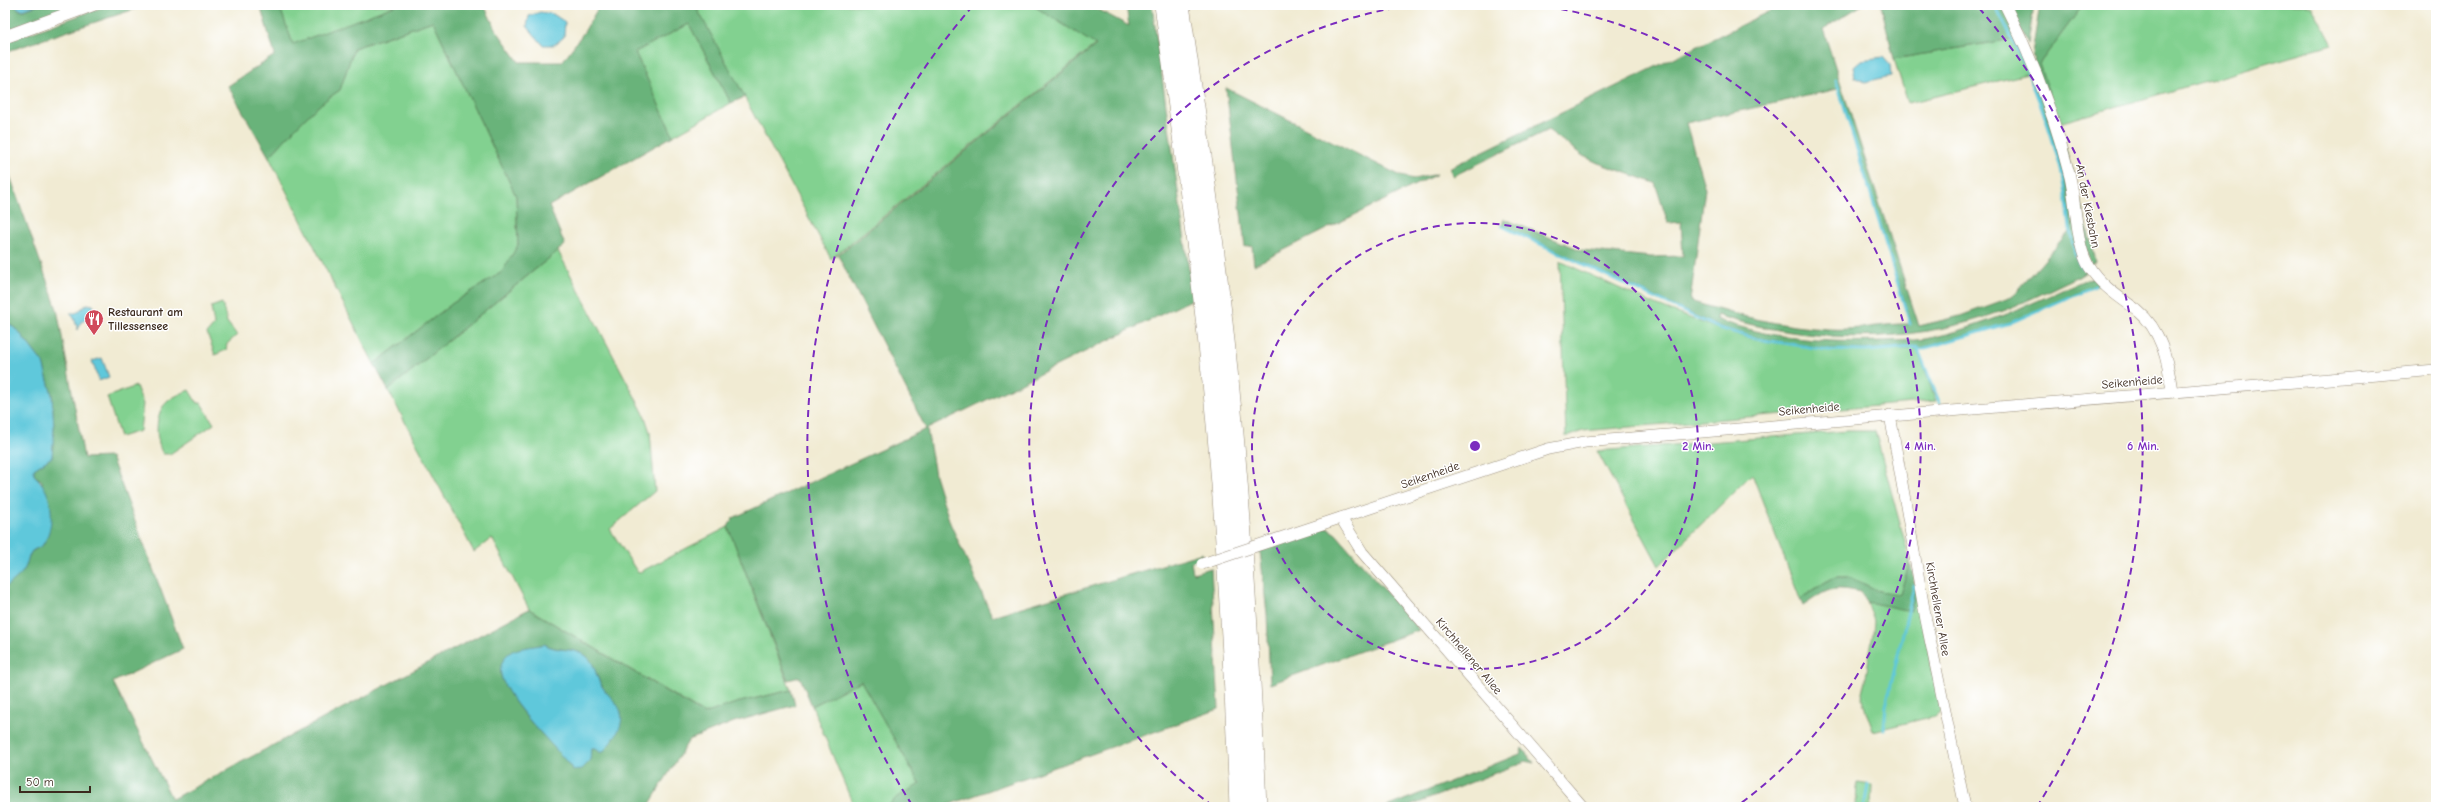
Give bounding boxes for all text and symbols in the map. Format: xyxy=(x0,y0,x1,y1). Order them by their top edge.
street label: An der Kiesbahn xyxy=(2073,163,2103,249)
place label: Restaurant am Tillessensee xyxy=(108,305,183,333)
restaurant icon: Restaurant am Tillessensee xyxy=(83,308,105,336)
street label: Seikenheide xyxy=(2101,372,2163,392)
street label: Seikenheide xyxy=(1778,399,1840,419)
centre of rings xyxy=(1468,439,1482,453)
text: 2 Min. xyxy=(1682,439,1714,453)
text: 4 Min. xyxy=(1904,439,1936,453)
text: 6 Min. xyxy=(2127,439,2159,453)
street label: Seikenheide xyxy=(1399,458,1461,492)
street label: Kirchhellener Allee xyxy=(1923,561,1953,657)
street label: Kirchhellener Allee xyxy=(1433,615,1505,697)
scale bar xyxy=(20,768,90,794)
text: 50 m xyxy=(26,775,54,789)

